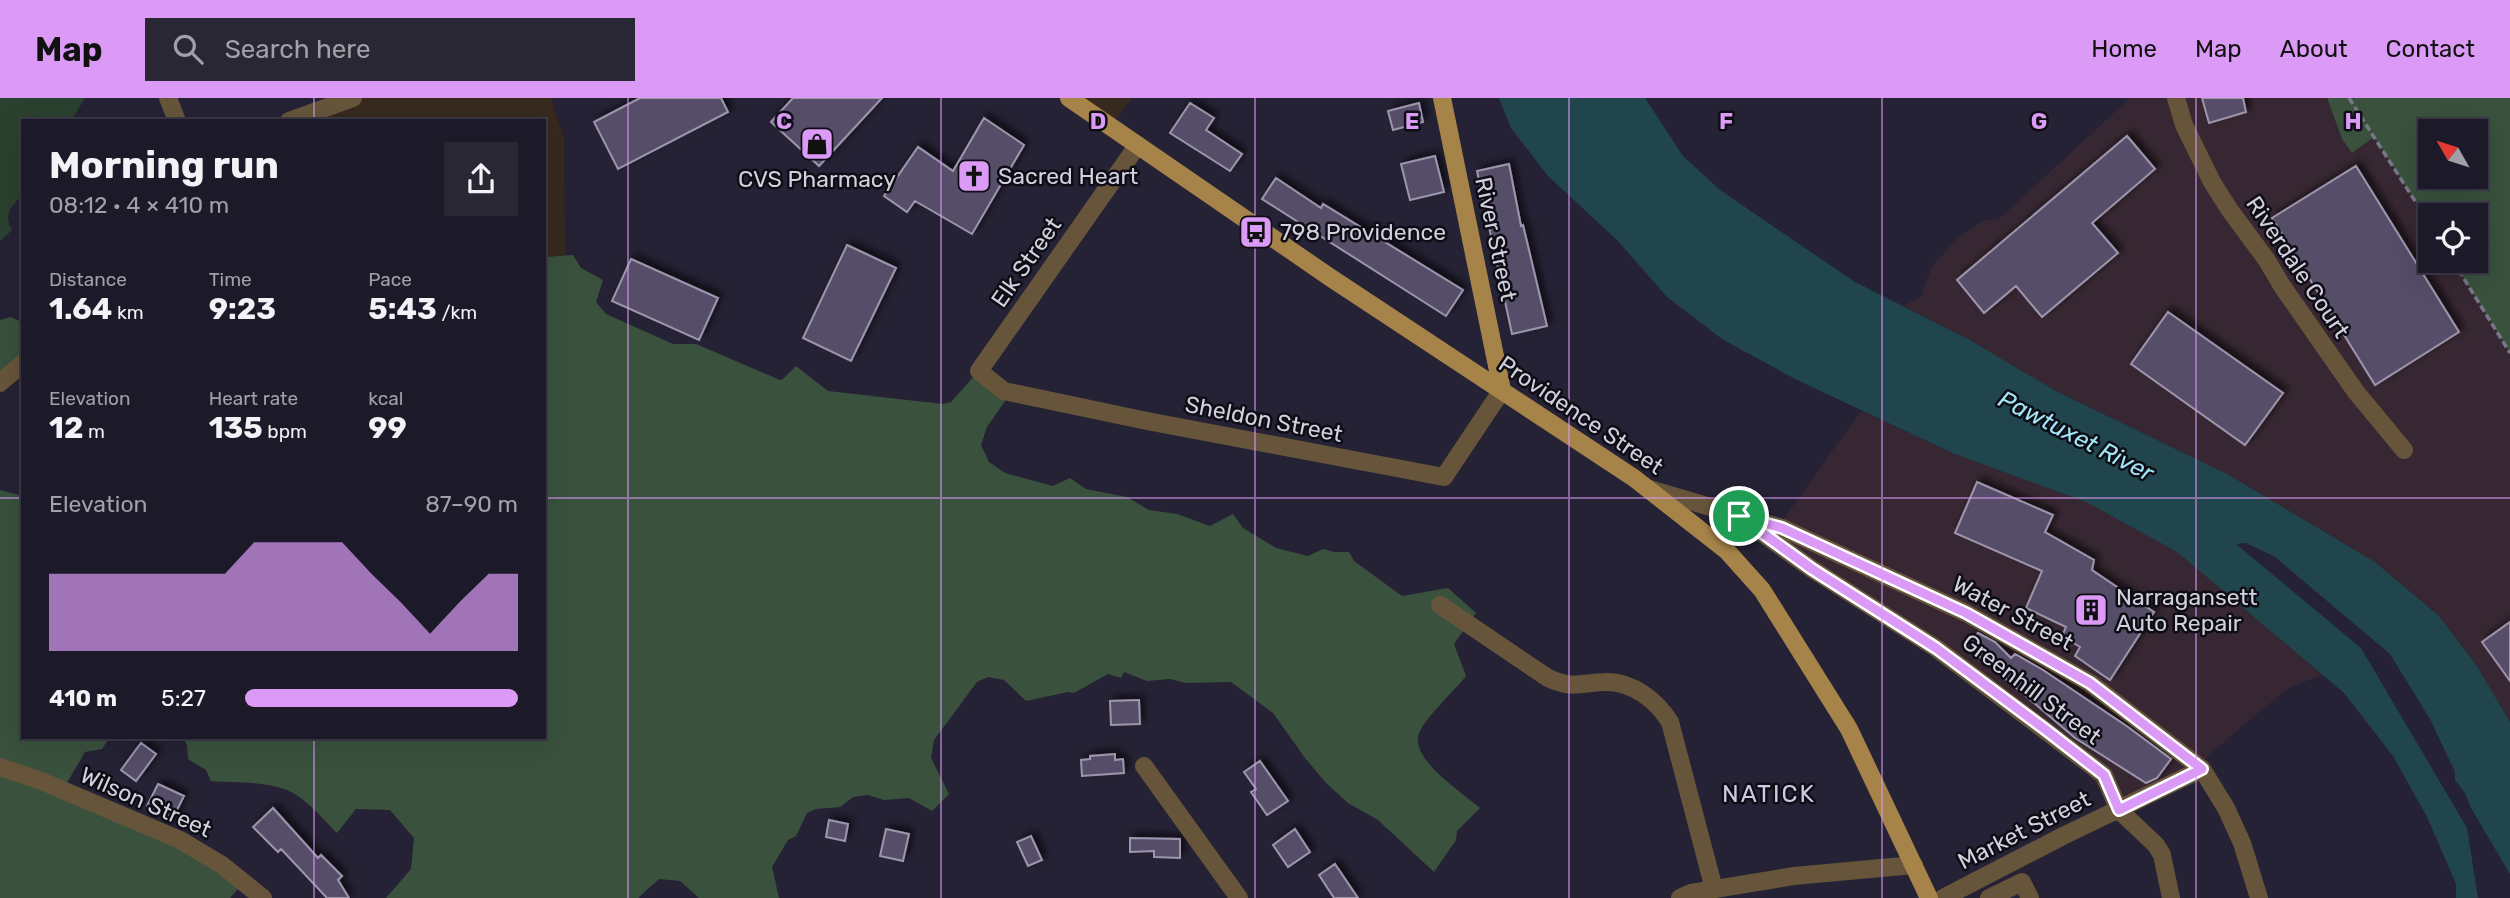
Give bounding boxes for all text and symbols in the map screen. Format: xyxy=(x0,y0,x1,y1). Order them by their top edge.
search box xyxy=(145,18,635,81)
text: Map xyxy=(35,30,103,69)
icon: search xyxy=(169,30,207,68)
text: Search here xyxy=(225,34,370,65)
text: Home xyxy=(2091,35,2157,63)
text: Map xyxy=(2195,35,2242,63)
text: About xyxy=(2280,35,2348,63)
text: Contact xyxy=(2386,35,2475,63)
text: C xyxy=(776,107,792,135)
text: D xyxy=(1090,107,1106,135)
text: E xyxy=(1405,107,1419,135)
text: F xyxy=(1719,107,1733,135)
text: G xyxy=(2031,107,2047,135)
text: H xyxy=(2344,107,2362,135)
north arrow xyxy=(2418,119,2488,189)
map controls xyxy=(2418,119,2488,273)
shop icon: CVS Pharmacy xyxy=(798,125,836,163)
text: Morning run xyxy=(49,142,279,188)
button: share xyxy=(444,142,518,216)
church icon: Sacred Heart xyxy=(955,157,993,195)
place label: Sacred Heart xyxy=(998,162,1138,190)
place label: CVS Pharmacy xyxy=(738,165,896,193)
street label: River Street xyxy=(1469,174,1523,304)
text: 08:12 · 4 × 410 m xyxy=(49,191,229,219)
street label: Riverdale Court xyxy=(2240,191,2356,343)
button: locate xyxy=(2418,203,2488,273)
street label: Elk Street xyxy=(985,212,1067,312)
bus stop icon: 798 Providence xyxy=(1237,213,1275,251)
place label: 798 Providence xyxy=(1280,218,1446,246)
text: Distance xyxy=(49,268,127,291)
text: Time xyxy=(209,268,252,291)
text: Pace xyxy=(368,268,412,291)
text: 1.64 xyxy=(49,291,112,327)
text: 9:23 xyxy=(209,291,276,327)
text: 5:43 xyxy=(368,291,437,327)
text: km xyxy=(112,301,144,324)
text: /km xyxy=(437,301,477,324)
street label: Providence Street xyxy=(1493,350,1669,480)
water label: Pawtuxet River xyxy=(1994,385,2159,488)
text: Elevation xyxy=(49,387,130,410)
text: Heart rate xyxy=(209,387,298,410)
text: kcal xyxy=(368,387,403,410)
street label: Sheldon Street xyxy=(1183,390,1345,448)
text: 12 xyxy=(49,410,83,446)
text: 135 xyxy=(209,410,263,446)
text: 99 xyxy=(368,410,407,446)
text: m xyxy=(83,420,105,443)
text: bpm xyxy=(263,420,307,443)
pin xyxy=(1709,486,1769,546)
text: Elevation xyxy=(49,490,148,518)
text: 87–90 m xyxy=(425,490,518,518)
icon: arrive xyxy=(1720,497,1758,535)
street label: Water Street xyxy=(1948,569,2078,657)
place label: Narragansett Auto Repair xyxy=(2116,583,2258,637)
building icon: Narragansett Auto Repair xyxy=(2072,591,2110,629)
street label: Greenhill Street xyxy=(1957,628,2107,750)
text: 410 m xyxy=(49,684,117,712)
text: 5:27 xyxy=(161,684,206,712)
street label: Wilson Street xyxy=(76,761,216,843)
district label: NATICK xyxy=(1722,780,1816,808)
street label: Market Street xyxy=(1953,785,2095,875)

